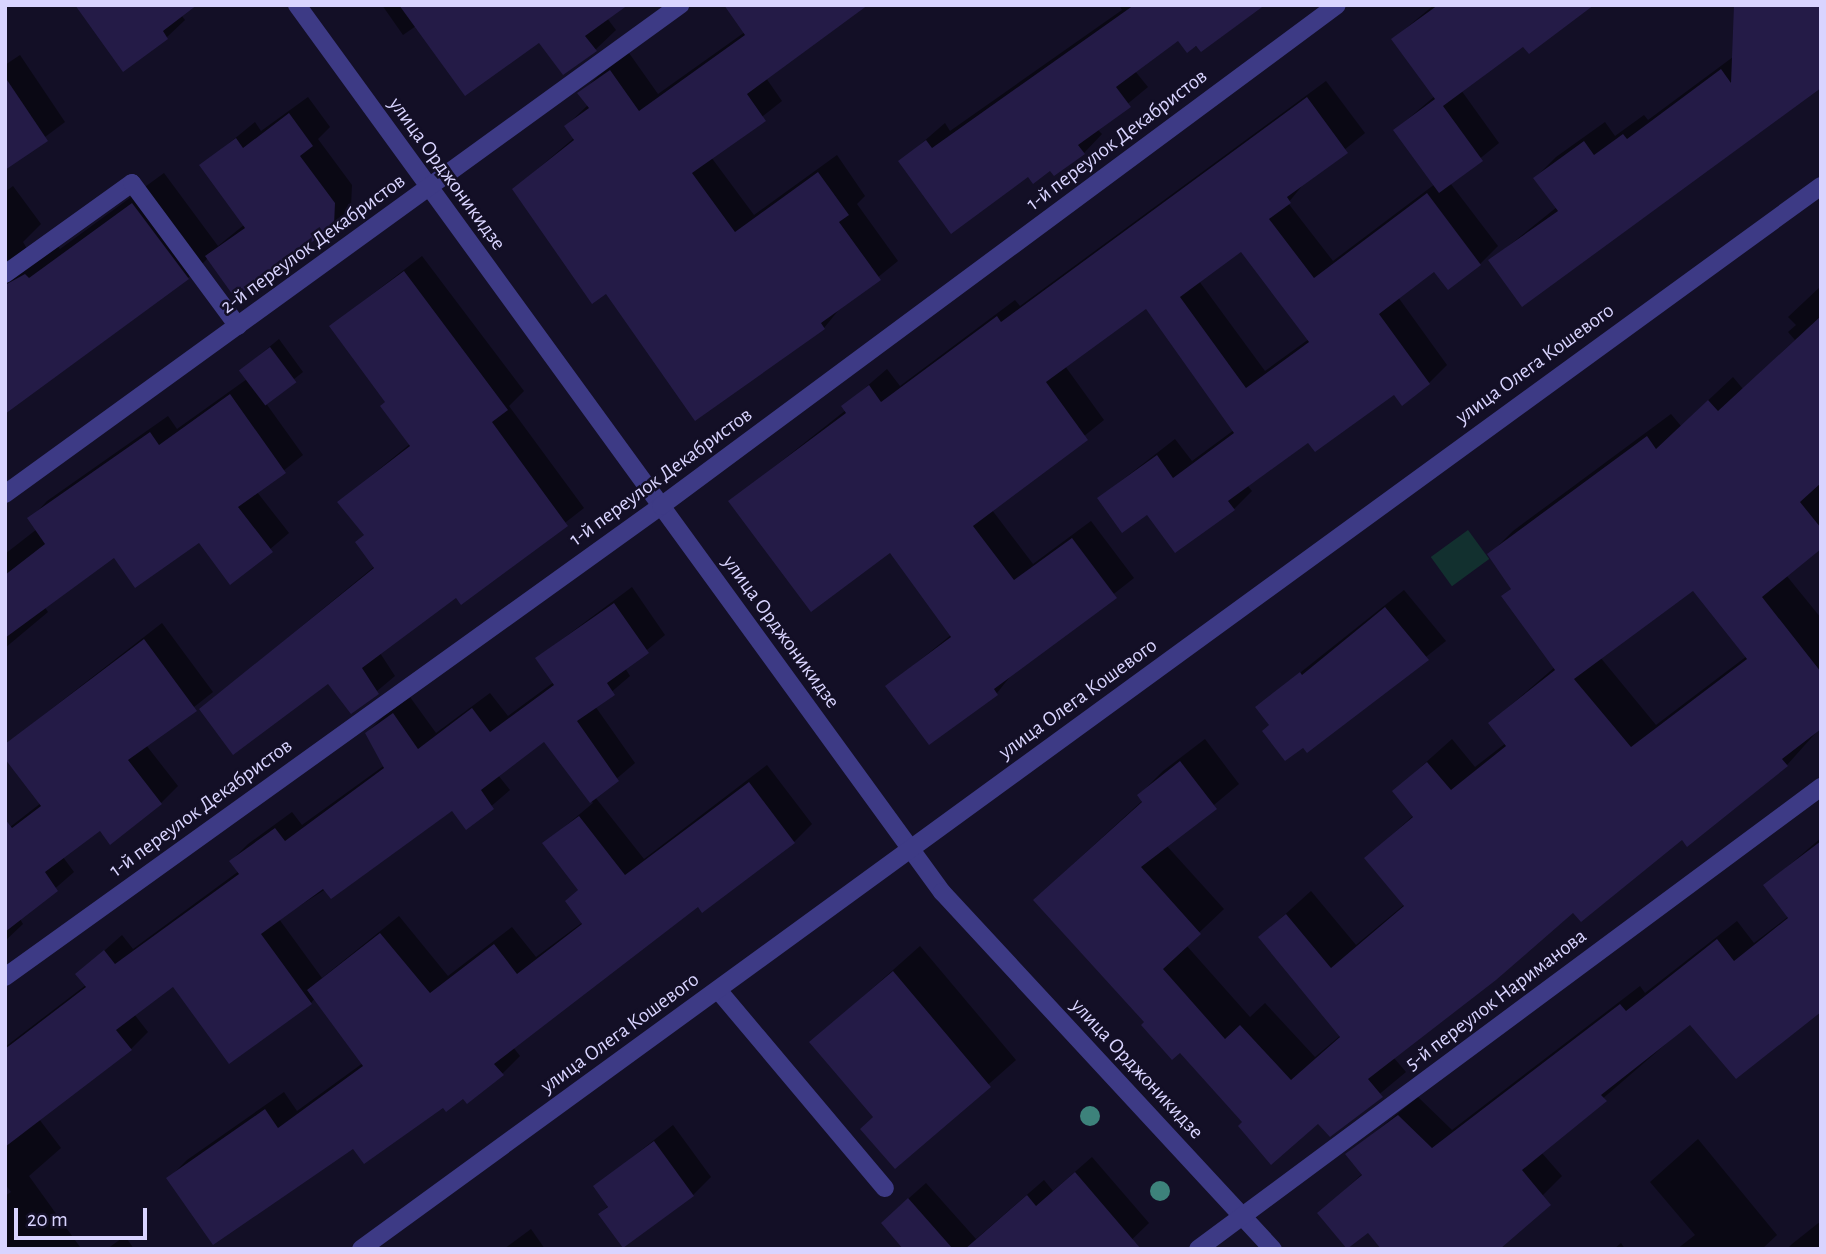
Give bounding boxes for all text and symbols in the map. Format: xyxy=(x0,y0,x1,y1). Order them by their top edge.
street label: 1-й переулок Декабристов xyxy=(1022,64,1212,216)
street label: улица Орджоникидзе xyxy=(383,92,511,256)
street label: 2-й переулок Декабристов xyxy=(216,168,410,320)
street label: улица Олега Кошевого xyxy=(1451,298,1619,430)
street label: 1-й переулок Декабристов xyxy=(565,402,757,552)
street label: улица Орджоникидзе xyxy=(717,550,845,714)
street label: улица Олега Кошевого xyxy=(994,633,1162,765)
street label: 1-й переулок Декабристов xyxy=(105,733,297,883)
street label: 5-й переулок Нариманова xyxy=(1400,924,1592,1076)
street label: улица Олега Кошевого xyxy=(536,967,704,1099)
street label: улица Орджоникидзе xyxy=(1065,993,1209,1145)
scale bar xyxy=(18,1194,150,1238)
text: 20 m xyxy=(27,1209,68,1230)

